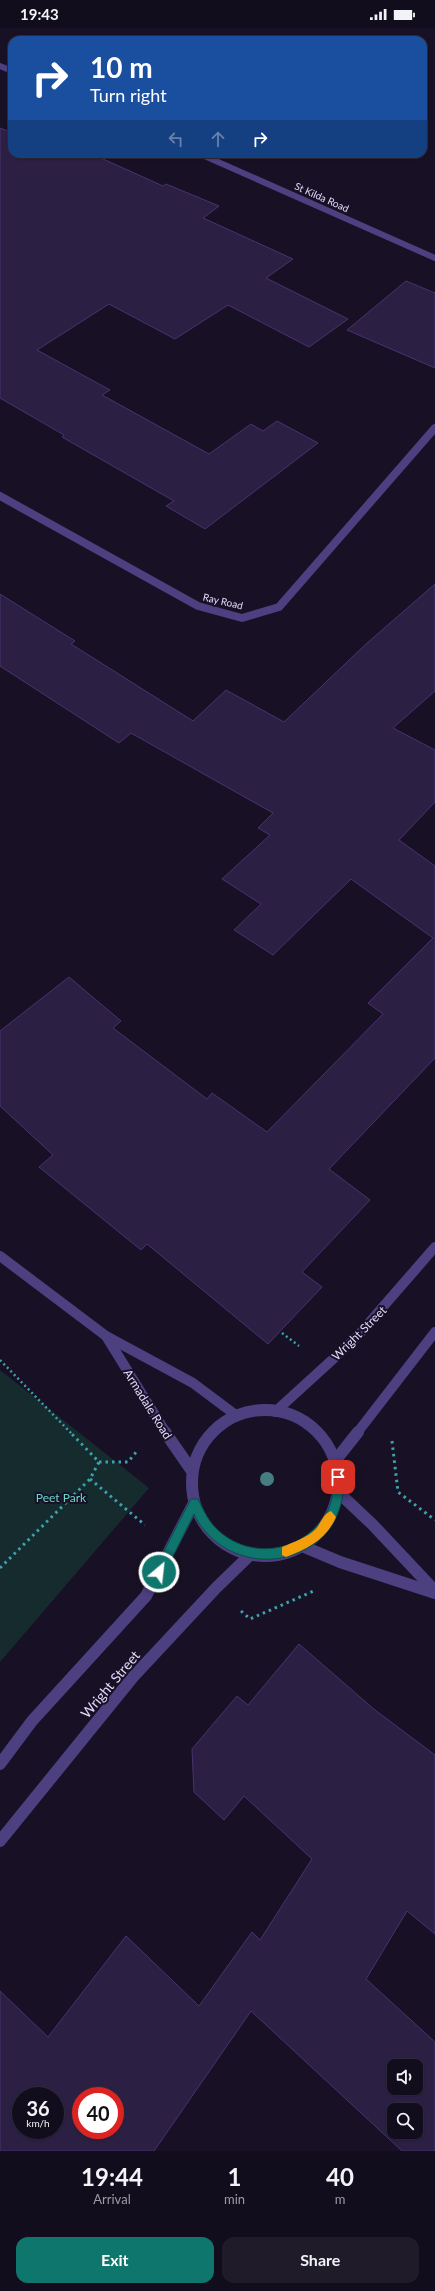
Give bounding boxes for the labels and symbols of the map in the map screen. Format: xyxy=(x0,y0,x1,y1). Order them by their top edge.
street label: St Kilda Road xyxy=(293,180,351,214)
street label: Ray Road xyxy=(202,591,244,611)
street label: Wright Street xyxy=(329,1302,390,1363)
street label: Armadale Road xyxy=(120,1366,176,1442)
pin xyxy=(321,1460,355,1494)
park label: Peet Park xyxy=(36,1490,87,1505)
position arrow xyxy=(138,1551,180,1593)
street label: Wright Street xyxy=(77,1647,143,1721)
speed limit sign: 40 xyxy=(72,2087,124,2139)

